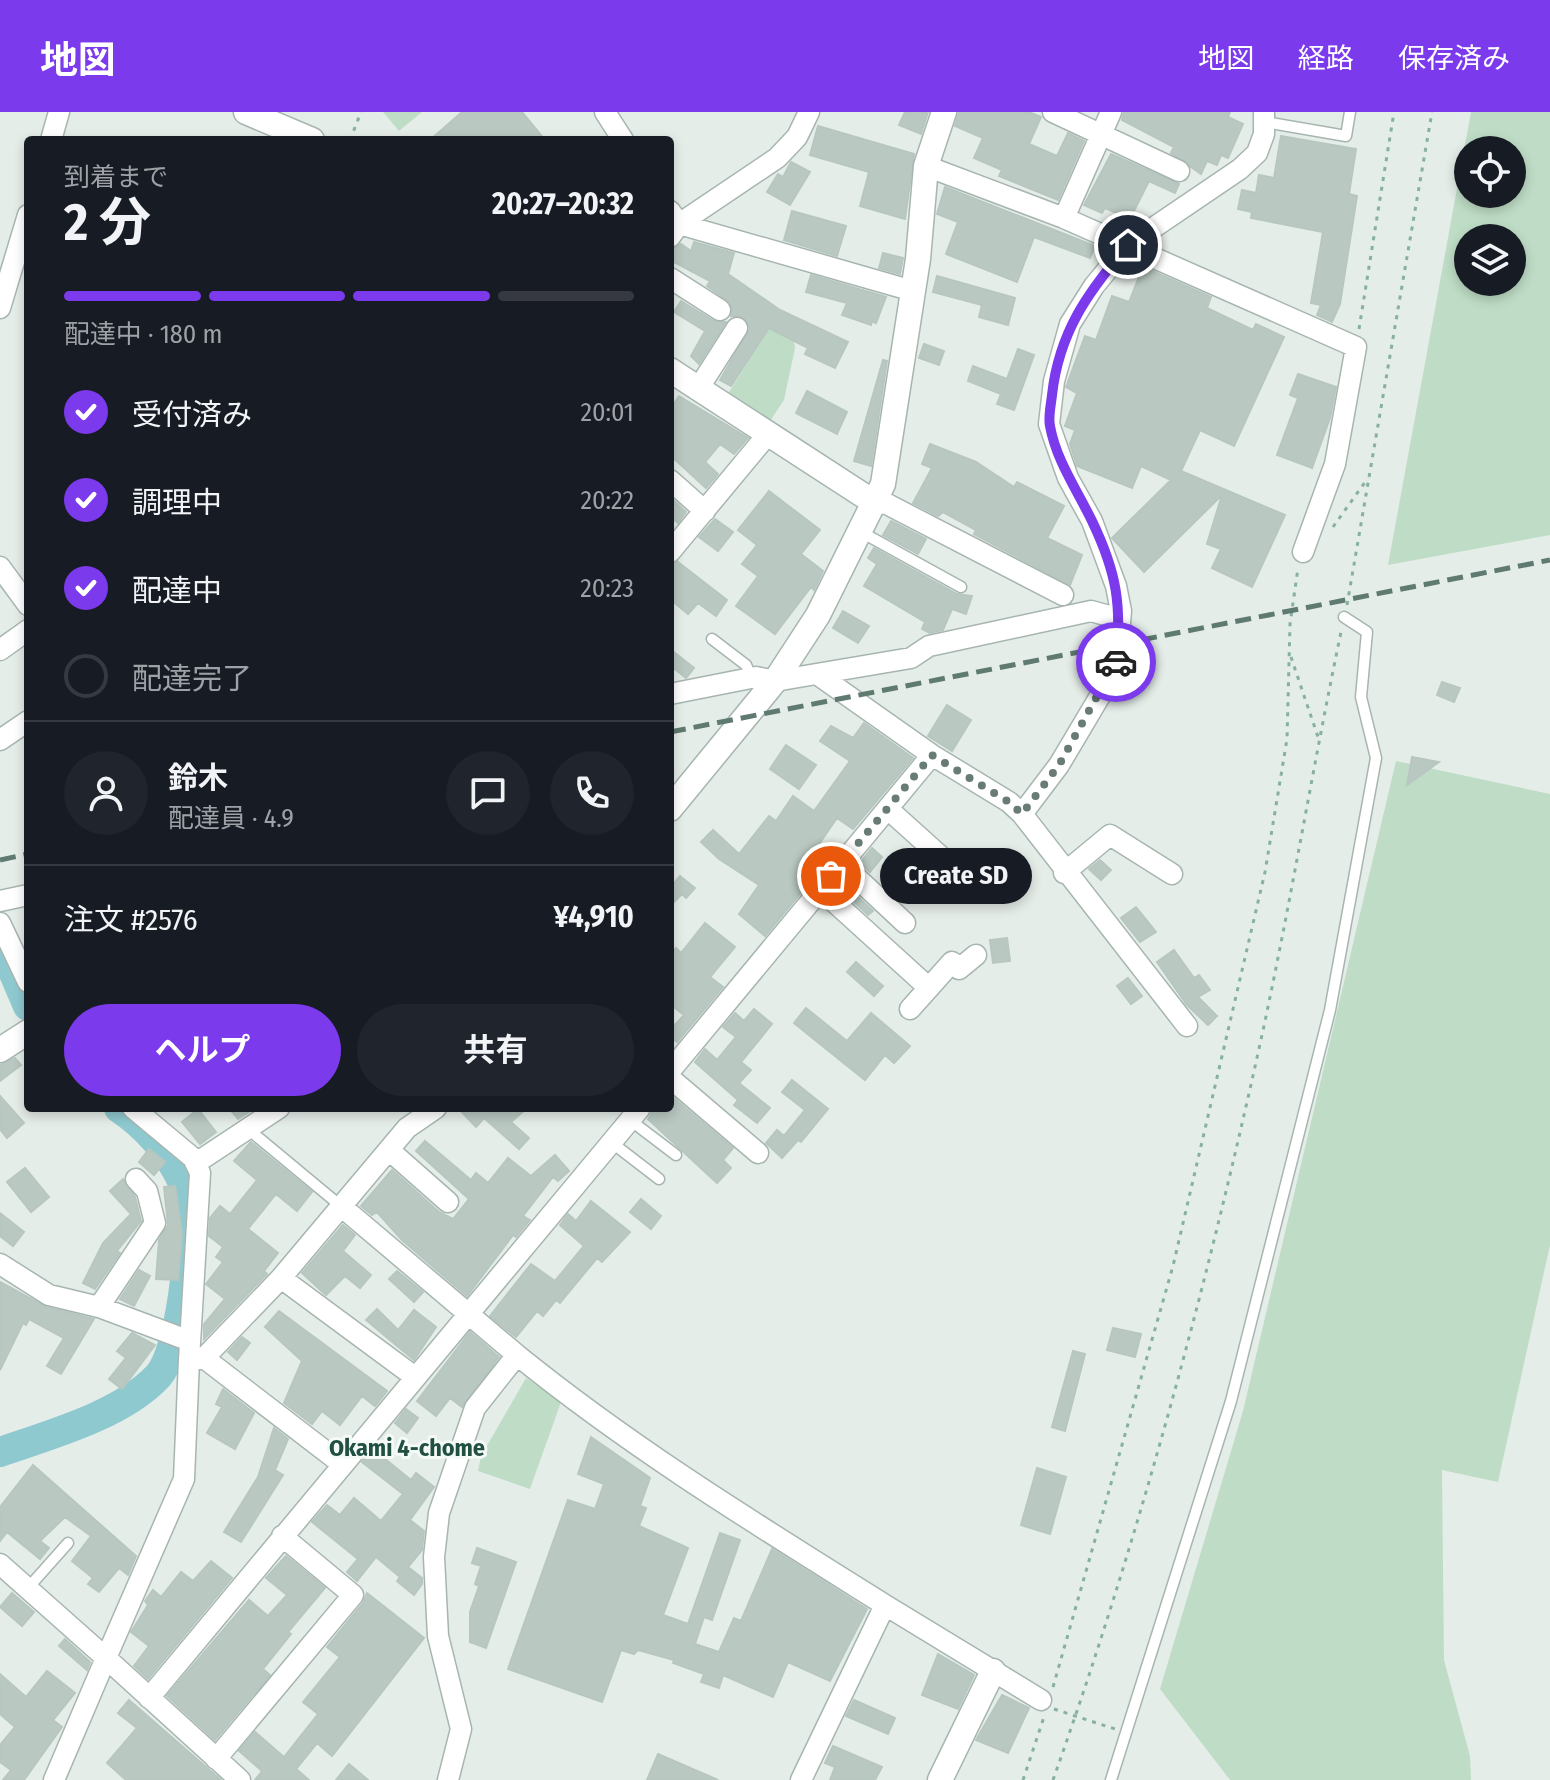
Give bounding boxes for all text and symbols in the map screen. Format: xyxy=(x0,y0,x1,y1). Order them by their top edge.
text: 地図 xyxy=(40,37,116,83)
text: 地図 xyxy=(1198,42,1254,75)
text: 経路 xyxy=(1298,42,1354,75)
text: 保存済み xyxy=(1398,42,1510,75)
map controls xyxy=(1454,136,1526,296)
button: locate xyxy=(1454,136,1526,208)
text: 到着まで xyxy=(64,162,168,193)
text: 20:27–20:32 xyxy=(492,186,634,222)
text: 2 分 xyxy=(64,191,151,254)
pin xyxy=(1094,211,1162,279)
icon: home xyxy=(1106,223,1150,267)
button: layers xyxy=(1454,224,1526,296)
text: 配達中 · 180 m xyxy=(64,319,223,350)
icon: check xyxy=(64,390,108,434)
text: 受付済み xyxy=(132,397,252,433)
text: 20:01 xyxy=(580,397,634,428)
icon: check xyxy=(64,478,108,522)
text: 調理中 xyxy=(132,485,222,521)
text: 20:22 xyxy=(581,485,634,516)
icon: check xyxy=(64,566,108,610)
text: 配達中 xyxy=(132,573,222,609)
text: 20:23 xyxy=(580,573,634,604)
courier xyxy=(1076,622,1156,702)
icon: car xyxy=(1094,640,1138,684)
text: 配達完了 xyxy=(132,661,252,697)
button: person xyxy=(64,751,148,835)
button: chat xyxy=(446,751,530,835)
button: phone xyxy=(550,751,634,835)
text: 鈴木 xyxy=(168,760,228,796)
text: 配達員 · 4.9 xyxy=(168,803,294,834)
pin xyxy=(797,842,865,910)
callout: Create SD xyxy=(879,848,1031,904)
icon: bag xyxy=(809,854,853,898)
text: Create SD xyxy=(904,860,1008,891)
text: ¥4,910 xyxy=(553,899,634,935)
text: 注文 #2576 xyxy=(64,902,198,938)
button: ヘルプ xyxy=(64,1004,341,1096)
button: 共有 xyxy=(357,1004,634,1096)
district label: Okami 4-chome xyxy=(329,1434,485,1462)

